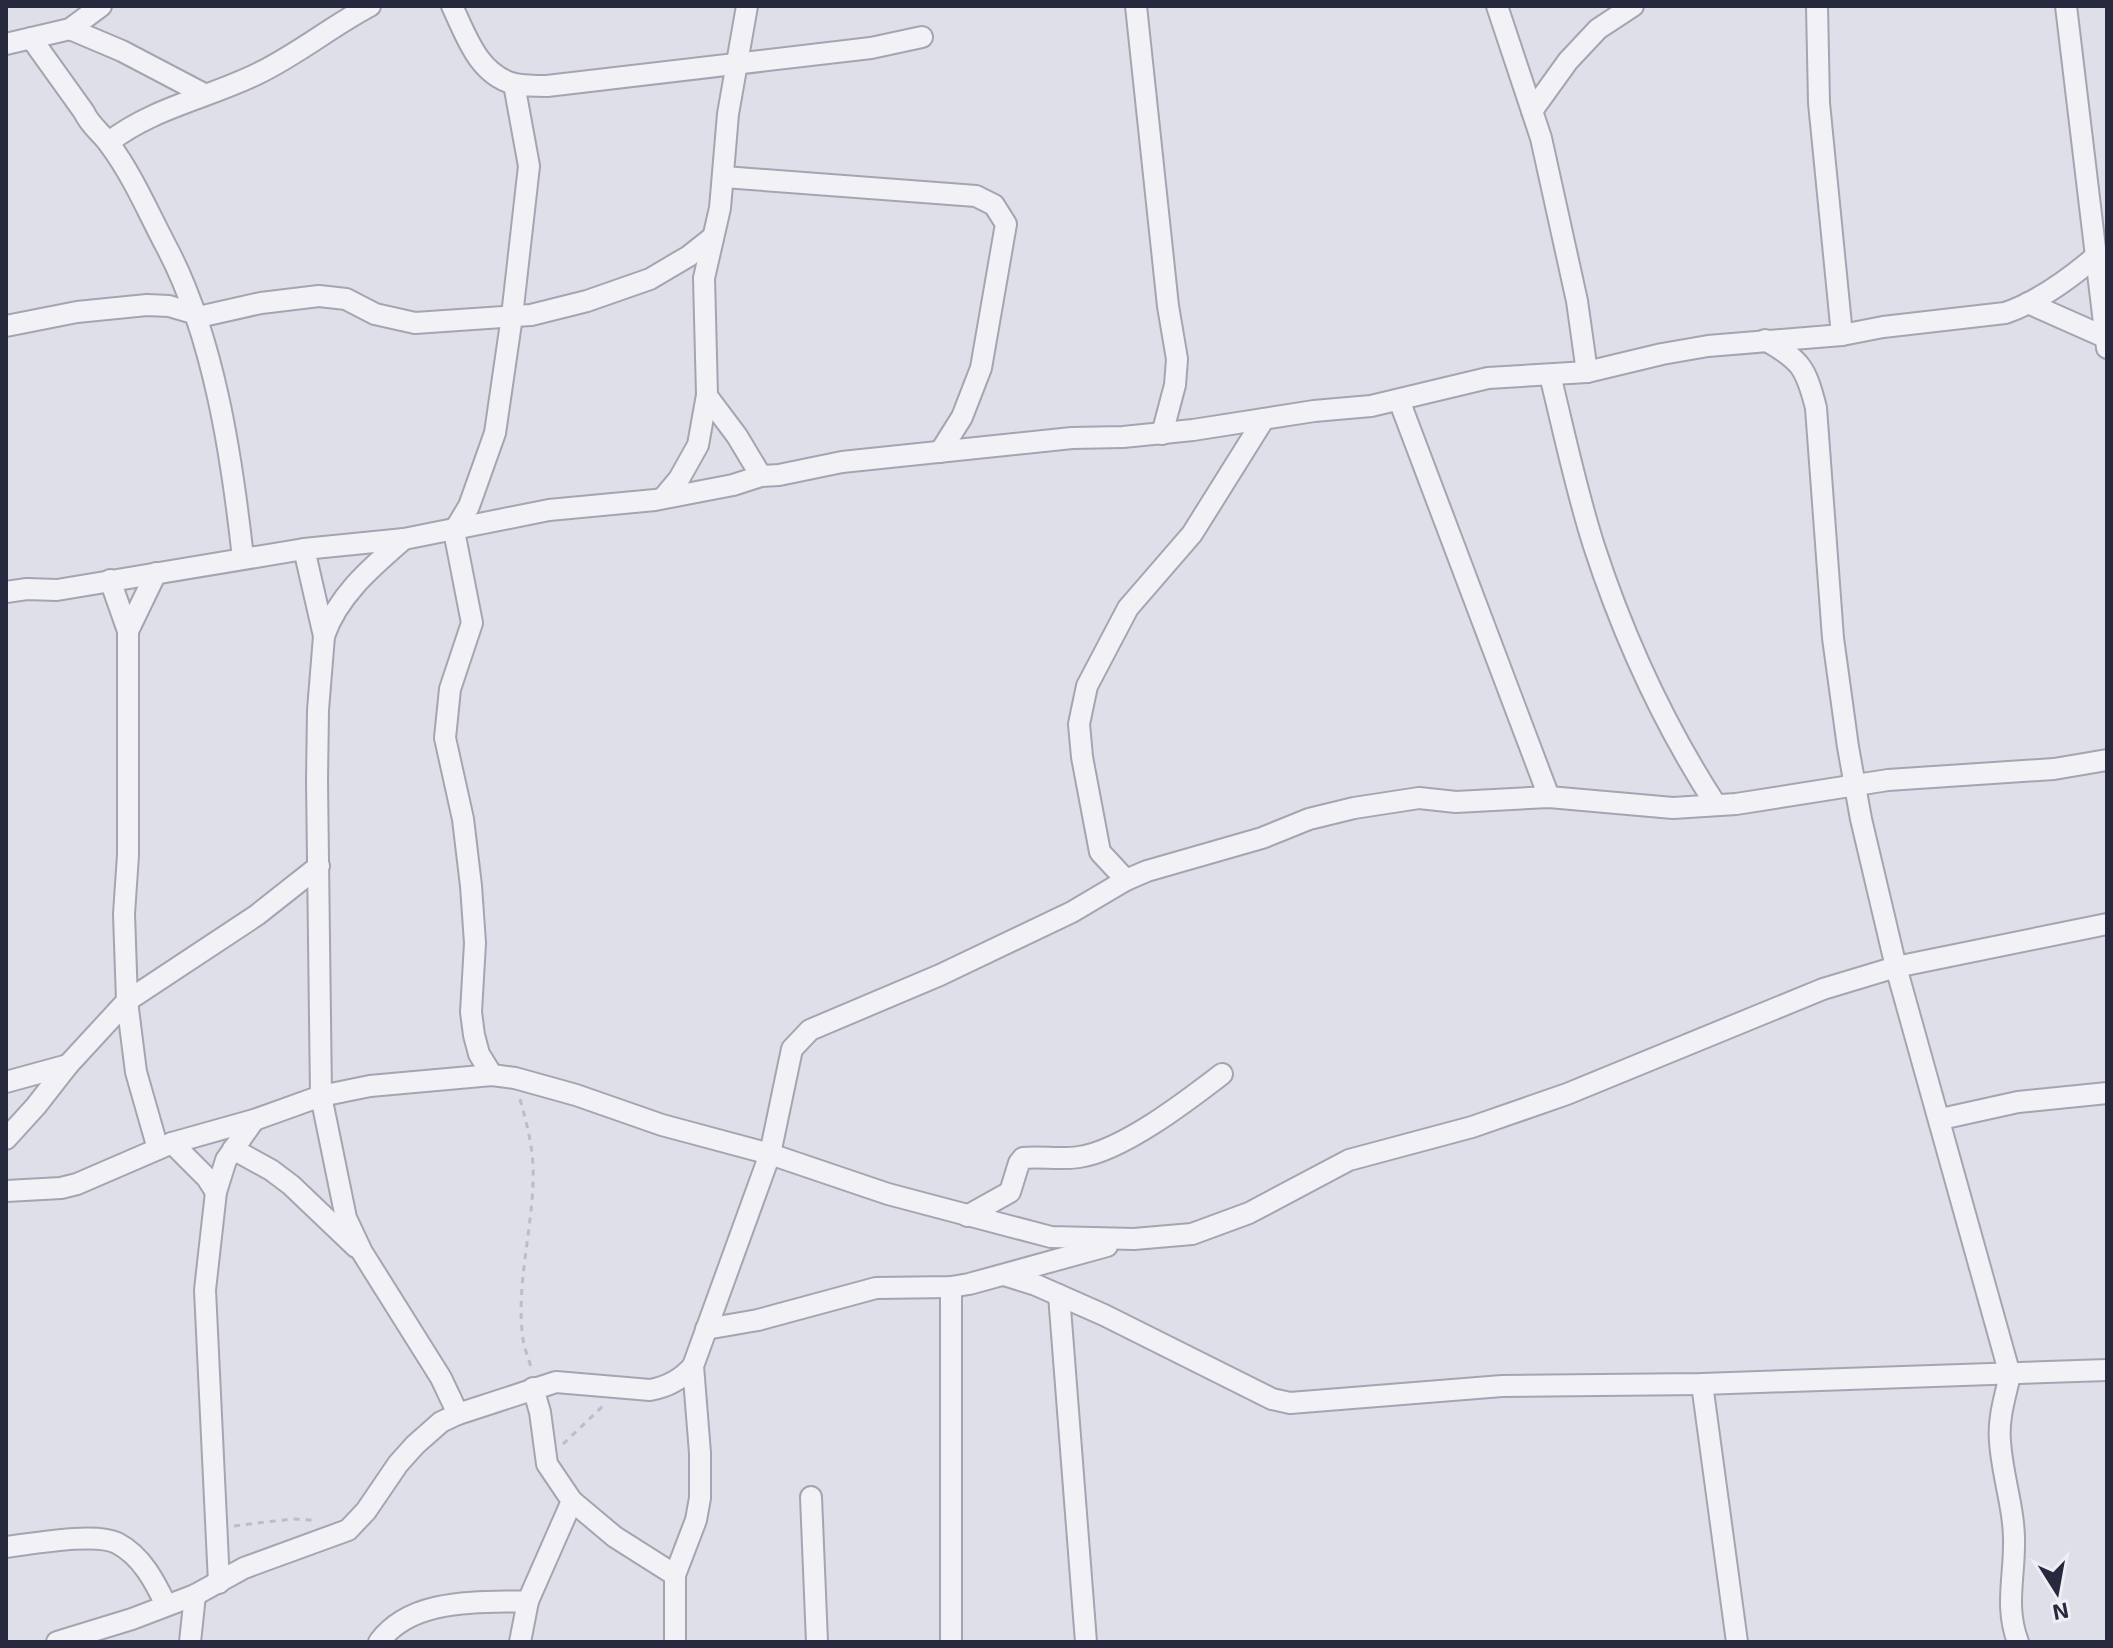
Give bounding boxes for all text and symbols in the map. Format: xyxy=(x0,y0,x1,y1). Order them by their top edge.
north arrow xyxy=(2017,1552,2097,1632)
text: N xyxy=(2051,1598,2071,1627)

